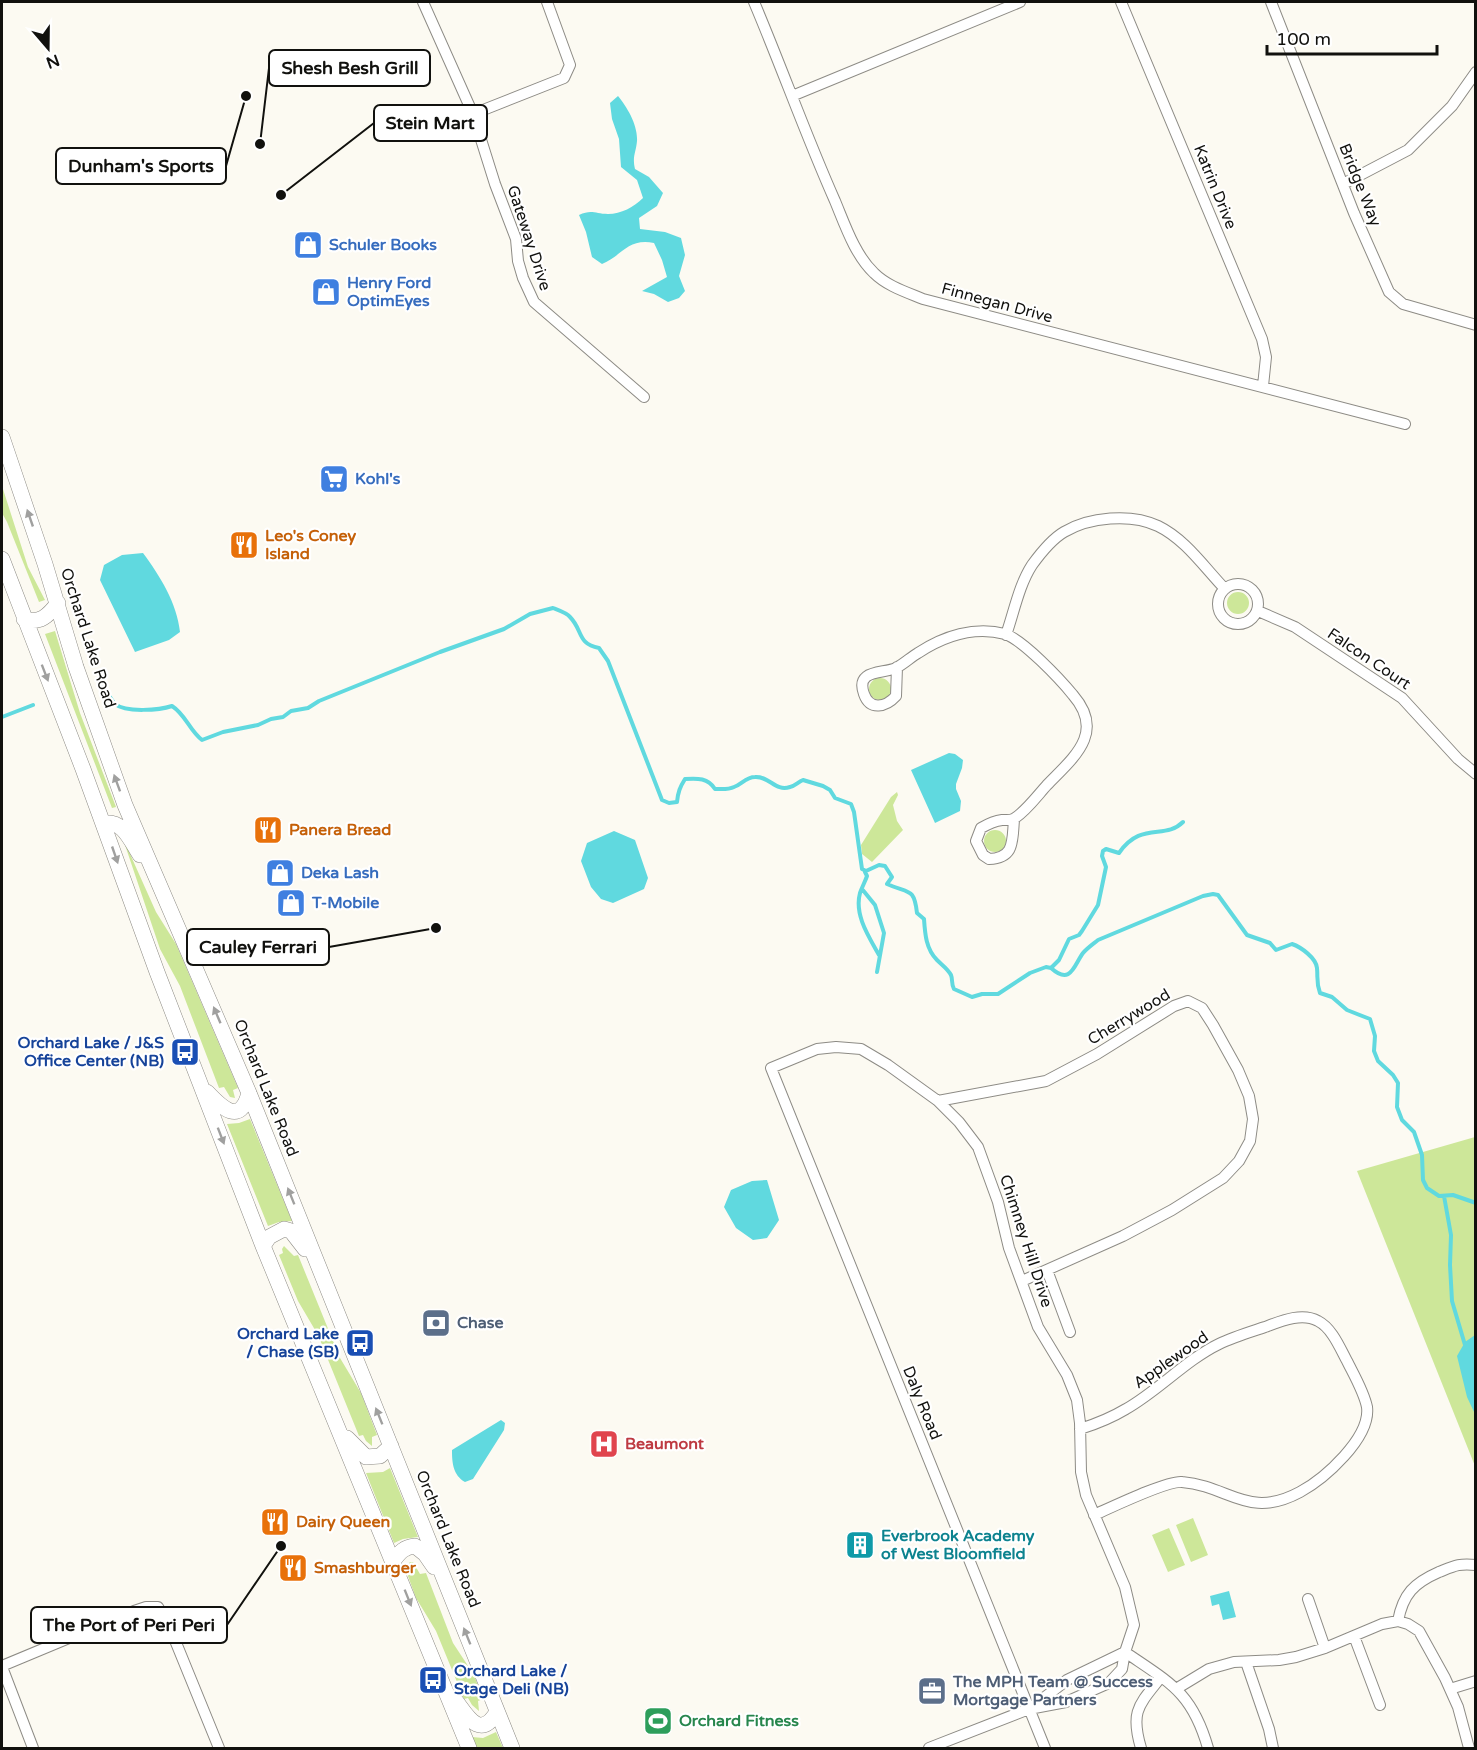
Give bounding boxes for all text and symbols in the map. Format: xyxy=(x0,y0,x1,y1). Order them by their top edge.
north arrow xyxy=(18,18,78,78)
scale bar xyxy=(1267,18,1436,56)
text: 100 m xyxy=(1276,28,1331,50)
text: N xyxy=(43,50,62,73)
callout: Shesh Besh Grill xyxy=(269,50,430,86)
text: Shesh Besh Grill xyxy=(281,57,419,79)
callout: Stein Mart xyxy=(374,105,487,141)
text: Stein Mart xyxy=(385,112,475,134)
street label: Bridge Way xyxy=(1334,141,1386,230)
street label: Katrin Drive xyxy=(1189,142,1241,232)
callout: Dunham's Sports xyxy=(56,148,226,184)
text: Dunham's Sports xyxy=(68,155,214,177)
street label: Gateway Drive xyxy=(503,183,555,293)
shop icon: Schuler Books xyxy=(292,229,324,261)
place label: Schuler Books xyxy=(329,235,437,255)
place label: Henry Ford OptimEyes xyxy=(347,273,431,311)
shop icon: Henry Ford OptimEyes xyxy=(310,276,342,308)
street label: Finnegan Drive xyxy=(939,279,1055,327)
supermarket icon: Kohl's xyxy=(318,463,350,495)
place label: Kohl's xyxy=(355,469,401,489)
one-way arrow xyxy=(24,509,34,527)
place label: Leo's Coney Island xyxy=(265,526,356,564)
restaurant icon: Leo's Coney Island xyxy=(228,529,260,561)
street label: Orchard Lake Road xyxy=(56,565,120,711)
street label: Falcon Court xyxy=(1324,624,1414,694)
one-way arrow xyxy=(41,664,50,682)
one-way arrow xyxy=(112,774,122,792)
restaurant icon: Panera Bread xyxy=(252,814,284,846)
place label: Panera Bread xyxy=(289,820,391,840)
one-way arrow xyxy=(110,846,120,864)
shop icon: Deka Lash xyxy=(264,857,296,889)
place label: Deka Lash xyxy=(301,863,379,883)
shop icon: T-Mobile xyxy=(275,887,307,919)
place label: T-Mobile xyxy=(311,893,379,913)
callout: Cauley Ferrari xyxy=(187,929,329,965)
text: Cauley Ferrari xyxy=(199,936,317,958)
street label: Cherrywood xyxy=(1084,985,1174,1049)
one-way arrow xyxy=(212,1007,221,1024)
street label: Orchard Lake Road xyxy=(229,1016,303,1160)
place label: Orchard Lake / J&S Office Center (NB) xyxy=(18,1033,164,1071)
bus stop icon: Orchard Lake / J&S Office Center (NB) xyxy=(169,1036,201,1068)
one-way arrow xyxy=(216,1127,226,1145)
street label: Chimney Hill Drive xyxy=(995,1172,1057,1310)
one-way arrow xyxy=(286,1186,296,1204)
bank icon: Chase xyxy=(420,1307,452,1339)
place label: Chase xyxy=(457,1313,504,1333)
place label: Orchard Lake / Chase (SB) xyxy=(237,1324,339,1362)
bus stop icon: Orchard Lake / Chase (SB) xyxy=(344,1327,376,1359)
street label: Applewood xyxy=(1130,1327,1212,1393)
street label: Daly Road xyxy=(898,1363,946,1443)
one-way arrow xyxy=(374,1406,384,1424)
hospital icon: Beaumont xyxy=(588,1428,620,1460)
place label: Beaumont xyxy=(625,1434,705,1454)
street label: Orchard Lake Road xyxy=(411,1467,485,1611)
restaurant icon: Dairy Queen xyxy=(259,1506,291,1538)
place label: Dairy Queen xyxy=(296,1512,390,1532)
place label: Everbrook Academy of West Bloomfield xyxy=(881,1526,1035,1564)
building icon: Everbrook Academy of West Bloomfield xyxy=(844,1529,876,1561)
restaurant icon: Smashburger xyxy=(277,1552,309,1584)
place label: Smashburger xyxy=(314,1558,417,1578)
one-way arrow xyxy=(403,1589,413,1607)
callout: The Port of Peri Peri xyxy=(31,1607,227,1643)
text: The Port of Peri Peri xyxy=(42,1614,215,1636)
one-way arrow xyxy=(462,1626,472,1644)
place label: Orchard Lake / Stage Deli (NB) xyxy=(454,1661,569,1699)
bus stop icon: Orchard Lake / Stage Deli (NB) xyxy=(417,1664,449,1696)
place label: The MPH Team @ Success Mortgage Partners xyxy=(952,1672,1153,1710)
office icon: The MPH Team @ Success Mortgage Partners xyxy=(916,1675,948,1707)
sports icon: Orchard Fitness xyxy=(642,1705,674,1737)
place label: Orchard Fitness xyxy=(679,1711,799,1731)

